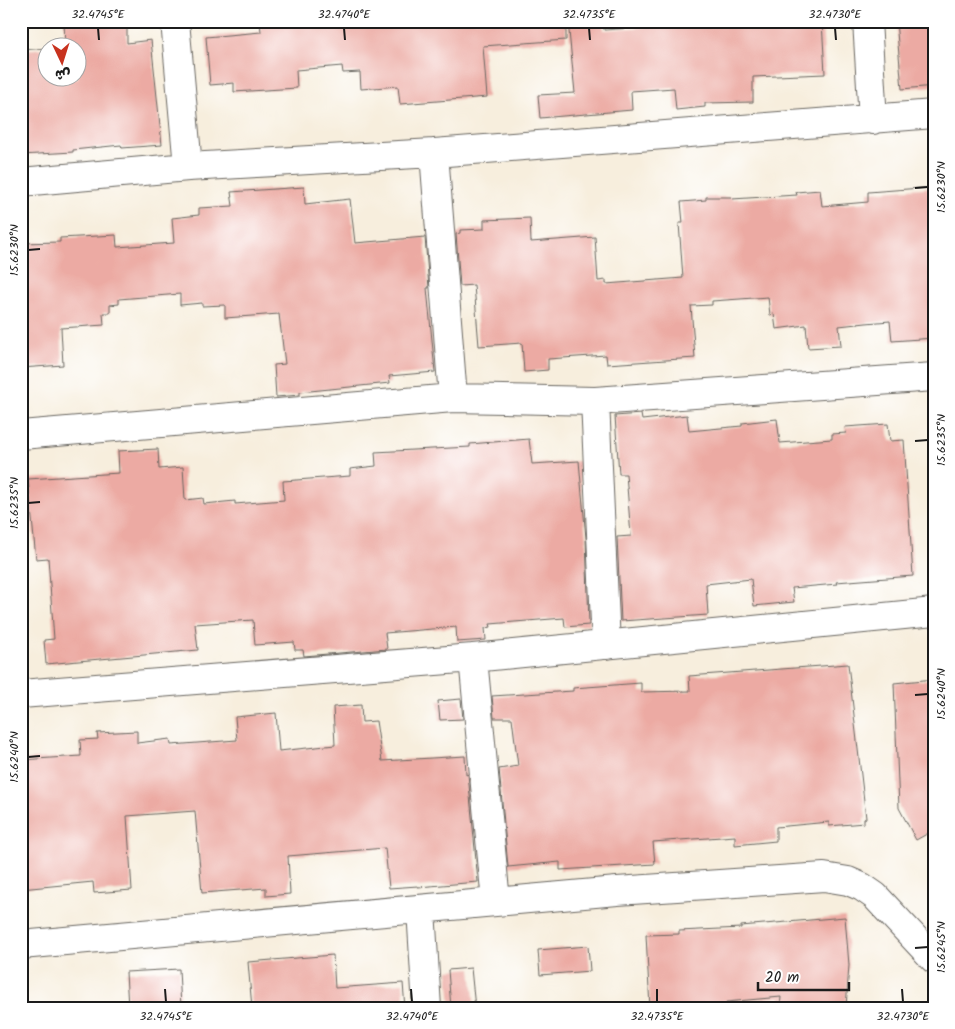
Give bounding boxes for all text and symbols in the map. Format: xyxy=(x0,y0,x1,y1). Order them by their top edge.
text: 32.4745°E xyxy=(72,5,125,24)
text: 32.4740°E xyxy=(318,5,371,24)
text: 32.4735°E xyxy=(562,5,617,24)
text: 32.4730°E xyxy=(809,5,862,24)
north arrow xyxy=(38,38,88,88)
text: ش xyxy=(54,62,71,85)
text: 15.6230°N xyxy=(932,161,951,213)
text: 15.6230°N xyxy=(5,224,24,276)
text: 15.6235°N xyxy=(932,414,951,466)
text: 15.6235°N xyxy=(5,477,24,529)
text: 15.6240°N xyxy=(932,668,951,720)
text: 15.6240°N xyxy=(5,731,24,783)
text: 15.6245°N xyxy=(932,921,951,973)
scale bar xyxy=(758,959,849,991)
text: 20 m xyxy=(765,966,799,990)
text: 32.4745°E xyxy=(140,1007,193,1026)
text: 32.4740°E xyxy=(386,1007,439,1026)
text: 32.4735°E xyxy=(630,1007,685,1026)
text: 32.4730°E xyxy=(877,1007,930,1026)

